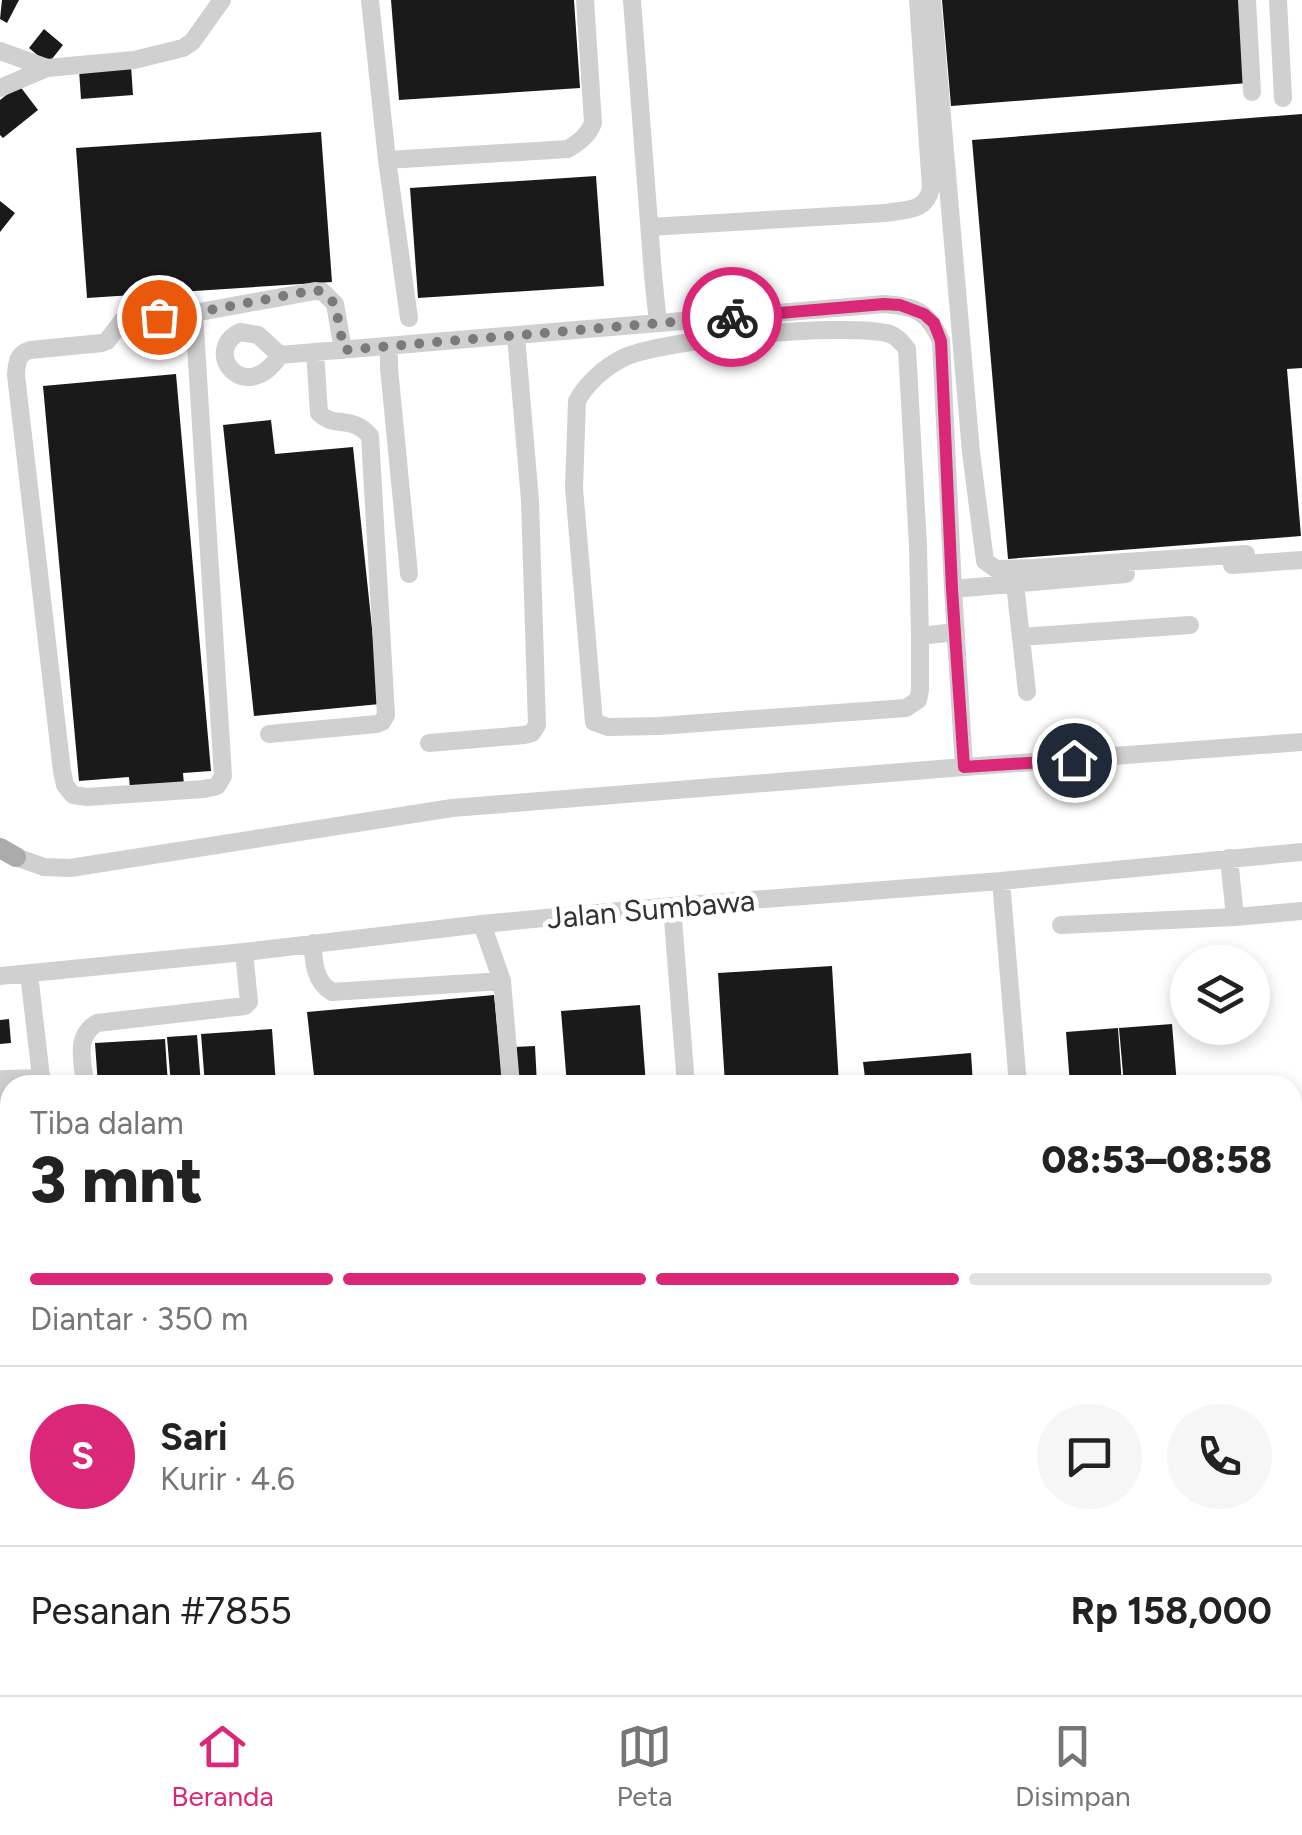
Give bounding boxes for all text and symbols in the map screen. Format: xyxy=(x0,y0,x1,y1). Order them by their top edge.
courier xyxy=(682,267,782,367)
pin xyxy=(117,275,202,360)
icon: bag xyxy=(132,290,187,345)
icon: bike xyxy=(705,290,760,345)
pin xyxy=(1032,718,1117,803)
icon: home xyxy=(1047,733,1102,788)
street label: Jalan Sumbawa xyxy=(545,881,757,937)
map controls xyxy=(1170,945,1270,1045)
button: layers xyxy=(1170,945,1270,1045)
text: Tiba dalam xyxy=(30,1104,184,1142)
text: 08:53–08:58 xyxy=(1042,1137,1272,1183)
text: 3 mnt xyxy=(30,1140,203,1218)
text: Diantar · 350 m xyxy=(30,1300,248,1338)
button: chat xyxy=(1037,1404,1142,1509)
button: phone xyxy=(1167,1404,1272,1509)
text: Sari xyxy=(160,1414,228,1460)
text: S xyxy=(71,1433,94,1479)
text: Kurir · 4.6 xyxy=(160,1460,295,1498)
text: Pesanan #7855 xyxy=(30,1588,292,1634)
text: Rp 158,000 xyxy=(1071,1588,1272,1634)
tab: Beranda xyxy=(171,1719,274,1813)
tab: Peta xyxy=(616,1719,672,1813)
tab: Disimpan xyxy=(1015,1719,1131,1813)

